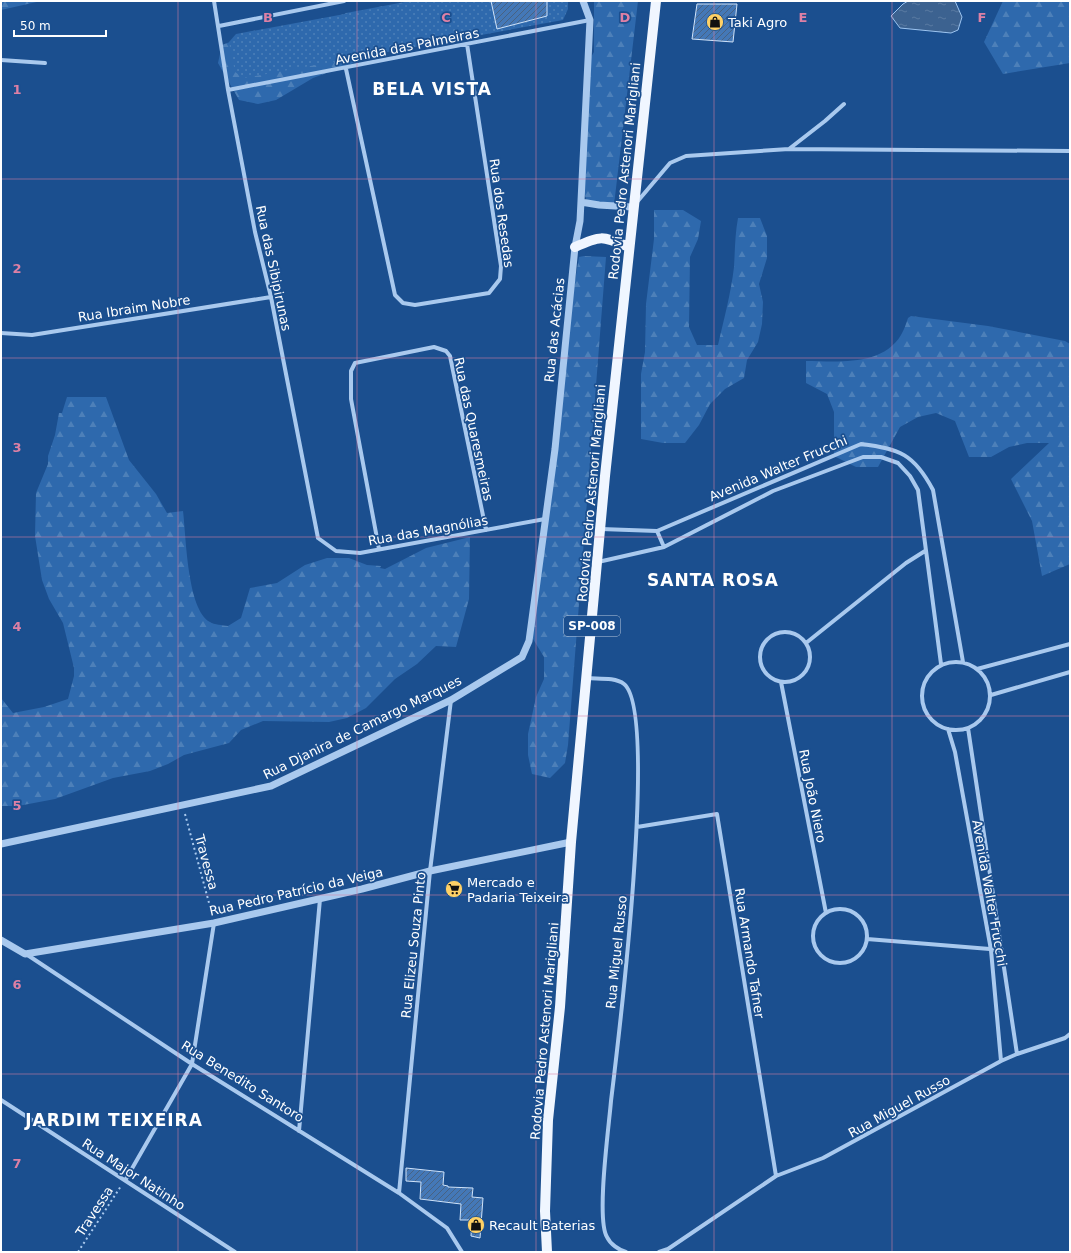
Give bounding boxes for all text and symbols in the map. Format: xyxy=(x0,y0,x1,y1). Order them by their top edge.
text: B xyxy=(263,10,273,25)
text: C xyxy=(441,10,451,25)
text: D xyxy=(620,10,631,25)
text: E xyxy=(799,10,807,25)
text: F xyxy=(978,10,986,25)
scale bar xyxy=(14,12,106,38)
shop icon: Taki Agro xyxy=(705,12,725,32)
place label: Taki Agro xyxy=(727,15,787,30)
text: 50 m xyxy=(20,19,51,33)
street label: Avenida das Palmeiras xyxy=(334,25,481,68)
street label: Rodovia Pedro Astenori Marigliani xyxy=(606,62,643,280)
district label: BELA VISTA xyxy=(372,79,492,99)
text: 1 xyxy=(12,82,22,97)
street label: Rua dos Resedas xyxy=(486,158,517,269)
street label: Rua das Sibipirunas xyxy=(253,204,294,333)
text: 2 xyxy=(12,261,22,276)
street label: Rua das Acácias xyxy=(542,277,567,383)
street label: Rua Ibraim Nobre xyxy=(77,292,191,325)
street label: Rua das Quaresmeiras xyxy=(451,356,496,503)
street label: Rodovia Pedro Astenori Marigliani xyxy=(575,384,608,602)
street label: Avenida Walter Frucchi xyxy=(707,433,849,504)
text: 3 xyxy=(12,440,22,455)
street label: Rua das Magnólias xyxy=(367,513,489,548)
district label: SANTA ROSA xyxy=(647,570,779,590)
road number: SP-008 xyxy=(564,616,620,636)
text: 4 xyxy=(12,619,22,634)
street label: Rua Djanira de Camargo Marques xyxy=(261,673,464,782)
street label: Rua João Niero xyxy=(796,748,829,844)
text: 5 xyxy=(12,798,22,813)
street label: Avenida Walter Frucchi xyxy=(969,819,1010,967)
street label: Travessa xyxy=(192,832,221,891)
street label: Rua Pedro Patrício da Veiga xyxy=(208,864,384,919)
street label: Rua Elizeu Souza Pinto xyxy=(398,871,429,1019)
place label: Mercado e Padaria Teixeira xyxy=(467,875,569,905)
supermarket icon: Mercado e Padaria Teixeira xyxy=(444,879,464,899)
street label: Rua Armando Tafner xyxy=(732,887,767,1020)
street label: Rua Miguel Russo xyxy=(603,895,630,1010)
street label: Rodovia Pedro Astenori Marigliani xyxy=(528,922,561,1140)
text: 6 xyxy=(12,977,22,992)
street label: Rua Benedito Santoro xyxy=(179,1038,307,1125)
street label: Rua Miguel Russo xyxy=(846,1072,953,1141)
district label: JARDIM TEIXEIRA xyxy=(24,1110,203,1130)
street label: Rua Major Natinho xyxy=(79,1135,188,1213)
text: 7 xyxy=(12,1156,22,1171)
street label: Travessa xyxy=(72,1183,116,1240)
shop icon: Recault Baterias xyxy=(466,1215,486,1235)
place label: Recault Baterias xyxy=(489,1218,596,1233)

